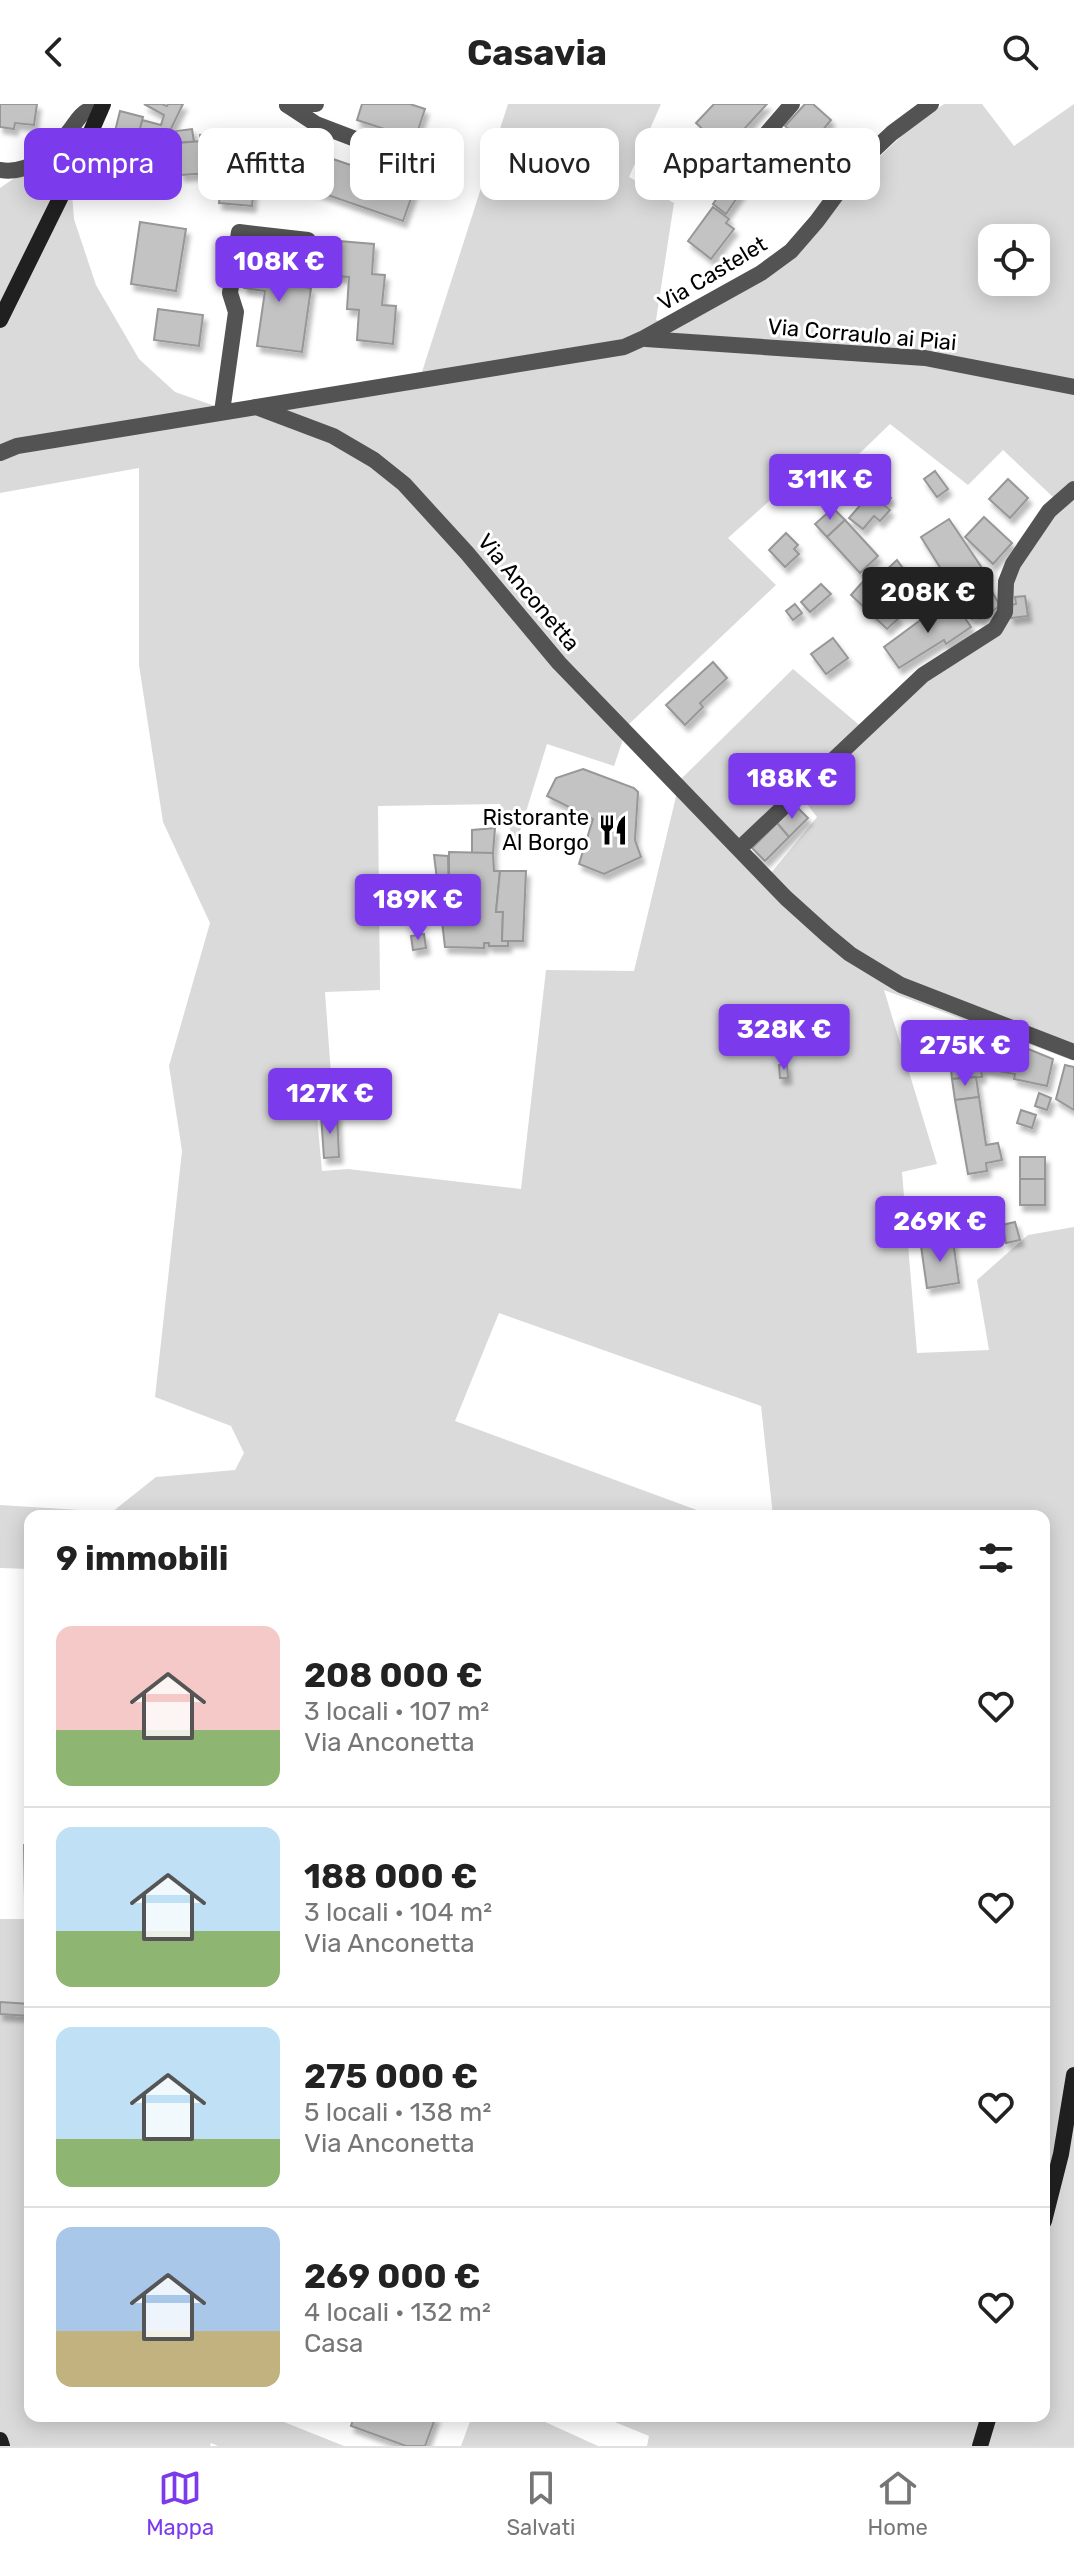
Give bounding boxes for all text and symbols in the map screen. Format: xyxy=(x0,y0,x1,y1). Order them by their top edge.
icon: back xyxy=(32,30,76,74)
icon: search xyxy=(998,30,1042,74)
text: Casavia xyxy=(467,31,607,74)
chip: Compra xyxy=(24,128,182,200)
chip: Affitta xyxy=(198,128,334,200)
chip: Filtri xyxy=(350,128,464,200)
chip: Nuovo xyxy=(480,128,619,200)
chip: Appartamento xyxy=(635,128,880,200)
map controls xyxy=(978,224,1050,296)
button: locate xyxy=(978,224,1050,296)
street label: Via Castelet xyxy=(653,230,772,317)
pin: 108K € xyxy=(214,236,344,304)
text: 108K € xyxy=(233,246,325,277)
street label: Via Corraulo ai Piai xyxy=(766,313,958,356)
pin: 311K € xyxy=(765,454,895,522)
text: 311K € xyxy=(787,464,873,495)
street label: Via Anconetta xyxy=(472,528,585,656)
pin: 208K € xyxy=(863,567,993,635)
text: 208K € xyxy=(880,577,976,608)
pin: 188K € xyxy=(727,753,857,821)
text: 188K € xyxy=(746,763,838,794)
place label: Ristorante Al Borgo xyxy=(482,804,589,856)
restaurant icon: Ristorante Al Borgo xyxy=(596,813,630,847)
pin: 189K € xyxy=(353,874,483,942)
text: 189K € xyxy=(373,884,463,915)
pin: 328K € xyxy=(719,1004,849,1072)
text: 328K € xyxy=(737,1014,831,1045)
pin: 275K € xyxy=(900,1020,1030,1088)
text: 275K € xyxy=(919,1030,1011,1061)
pin: 127K € xyxy=(265,1068,395,1136)
text: 127K € xyxy=(286,1078,374,1109)
pin: 269K € xyxy=(875,1196,1005,1264)
text: 269K € xyxy=(893,1206,987,1237)
icon: filters xyxy=(974,1536,1018,1580)
text: 9 immobili xyxy=(56,1538,228,1579)
text: 208 000 € xyxy=(304,1655,483,1696)
icon: home xyxy=(120,1658,216,1754)
icon: heart xyxy=(974,1684,1018,1728)
text: 3 locali · 107 m² xyxy=(304,1696,489,1727)
text: Via Anconetta xyxy=(304,1727,475,1758)
text: 188 000 € xyxy=(304,1856,477,1897)
icon: home xyxy=(120,1859,216,1955)
icon: heart xyxy=(974,1885,1018,1929)
text: 3 locali · 104 m² xyxy=(304,1897,492,1928)
text: Via Anconetta xyxy=(304,1928,475,1959)
text: 275 000 € xyxy=(304,2056,478,2097)
icon: home xyxy=(120,2059,216,2155)
icon: heart xyxy=(974,2085,1018,2129)
text: 5 locali · 138 m² xyxy=(304,2097,491,2128)
text: Via Anconetta xyxy=(304,2128,475,2159)
text: 269 000 € xyxy=(304,2256,481,2297)
icon: home xyxy=(120,2259,216,2355)
icon: heart xyxy=(974,2285,1018,2329)
text: 4 locali · 132 m² xyxy=(304,2297,491,2328)
text: Casa xyxy=(304,2328,363,2359)
tab: Mappa xyxy=(146,2466,214,2541)
tab: Salvati xyxy=(506,2466,575,2541)
tab: Home xyxy=(868,2466,928,2541)

